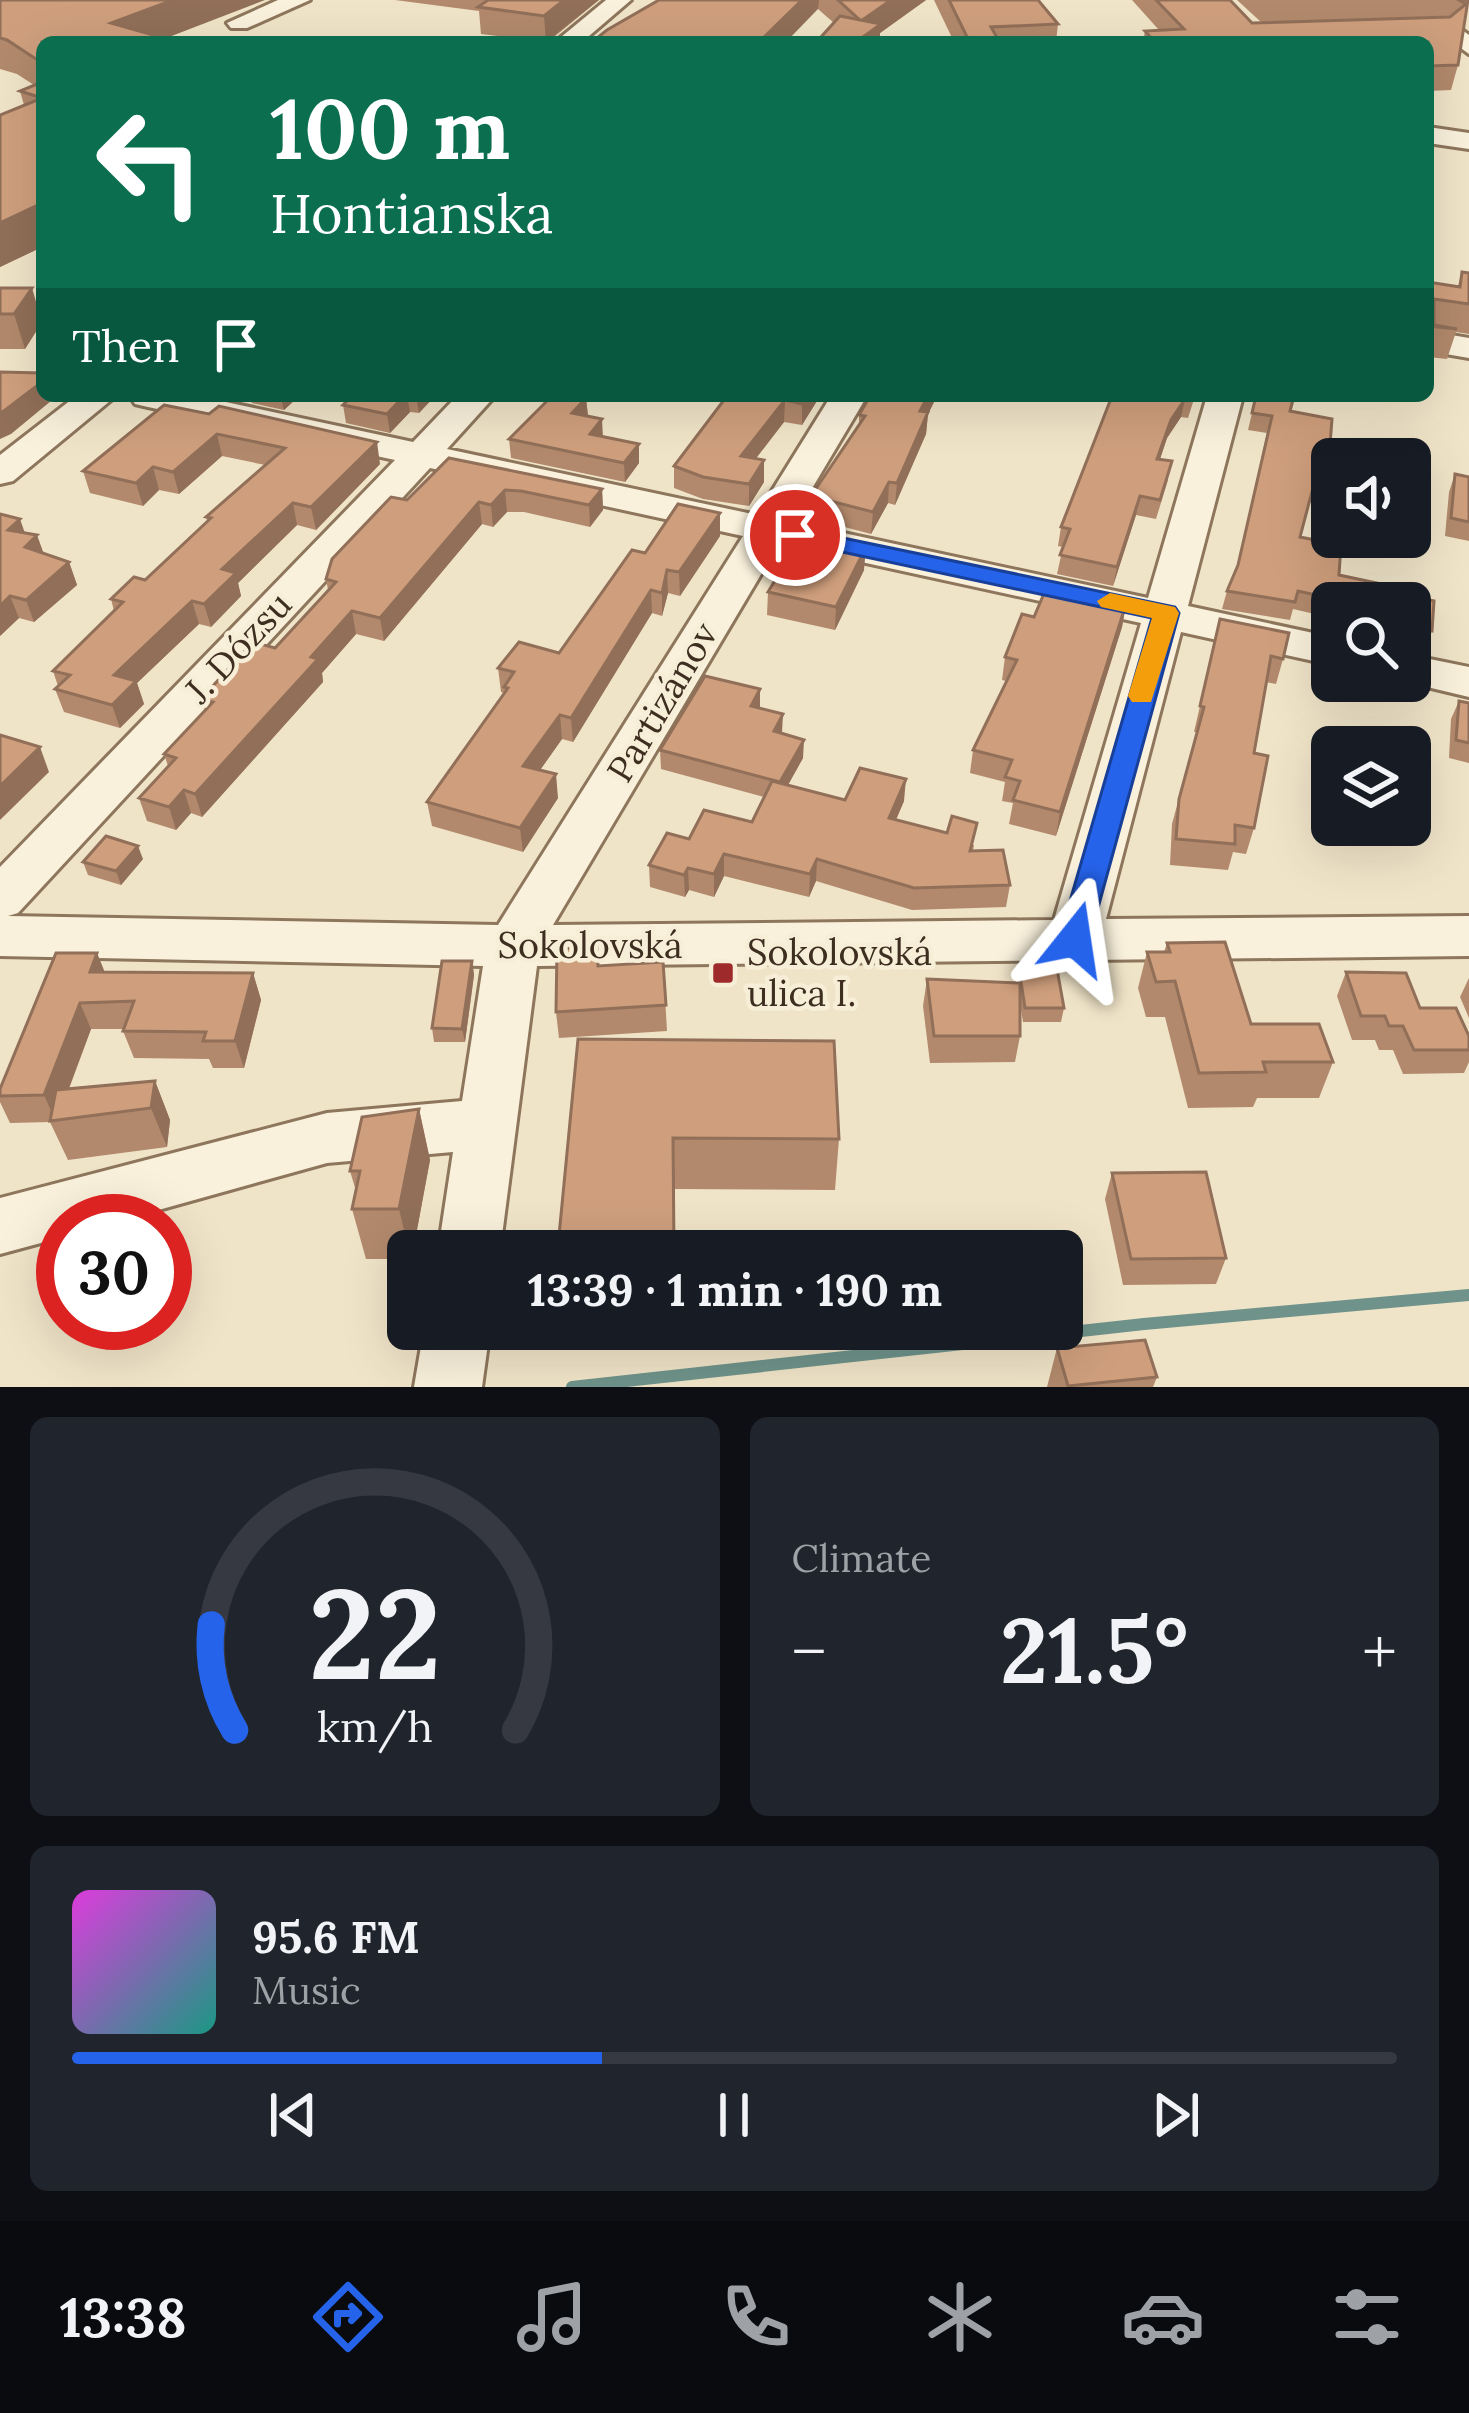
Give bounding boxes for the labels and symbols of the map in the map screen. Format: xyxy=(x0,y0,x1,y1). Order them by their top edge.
pin xyxy=(744,484,846,586)
street label: J. Dózsu xyxy=(174,582,301,713)
street label: Partizánov xyxy=(596,613,728,790)
position arrow xyxy=(1012,876,1138,1002)
street label: Sokolovská xyxy=(497,922,683,968)
place label: Sokolovská ulica I. xyxy=(747,929,932,1016)
marker: Sokolovská ulica I. xyxy=(710,960,736,986)
speed limit sign: 30 xyxy=(36,1194,192,1350)

